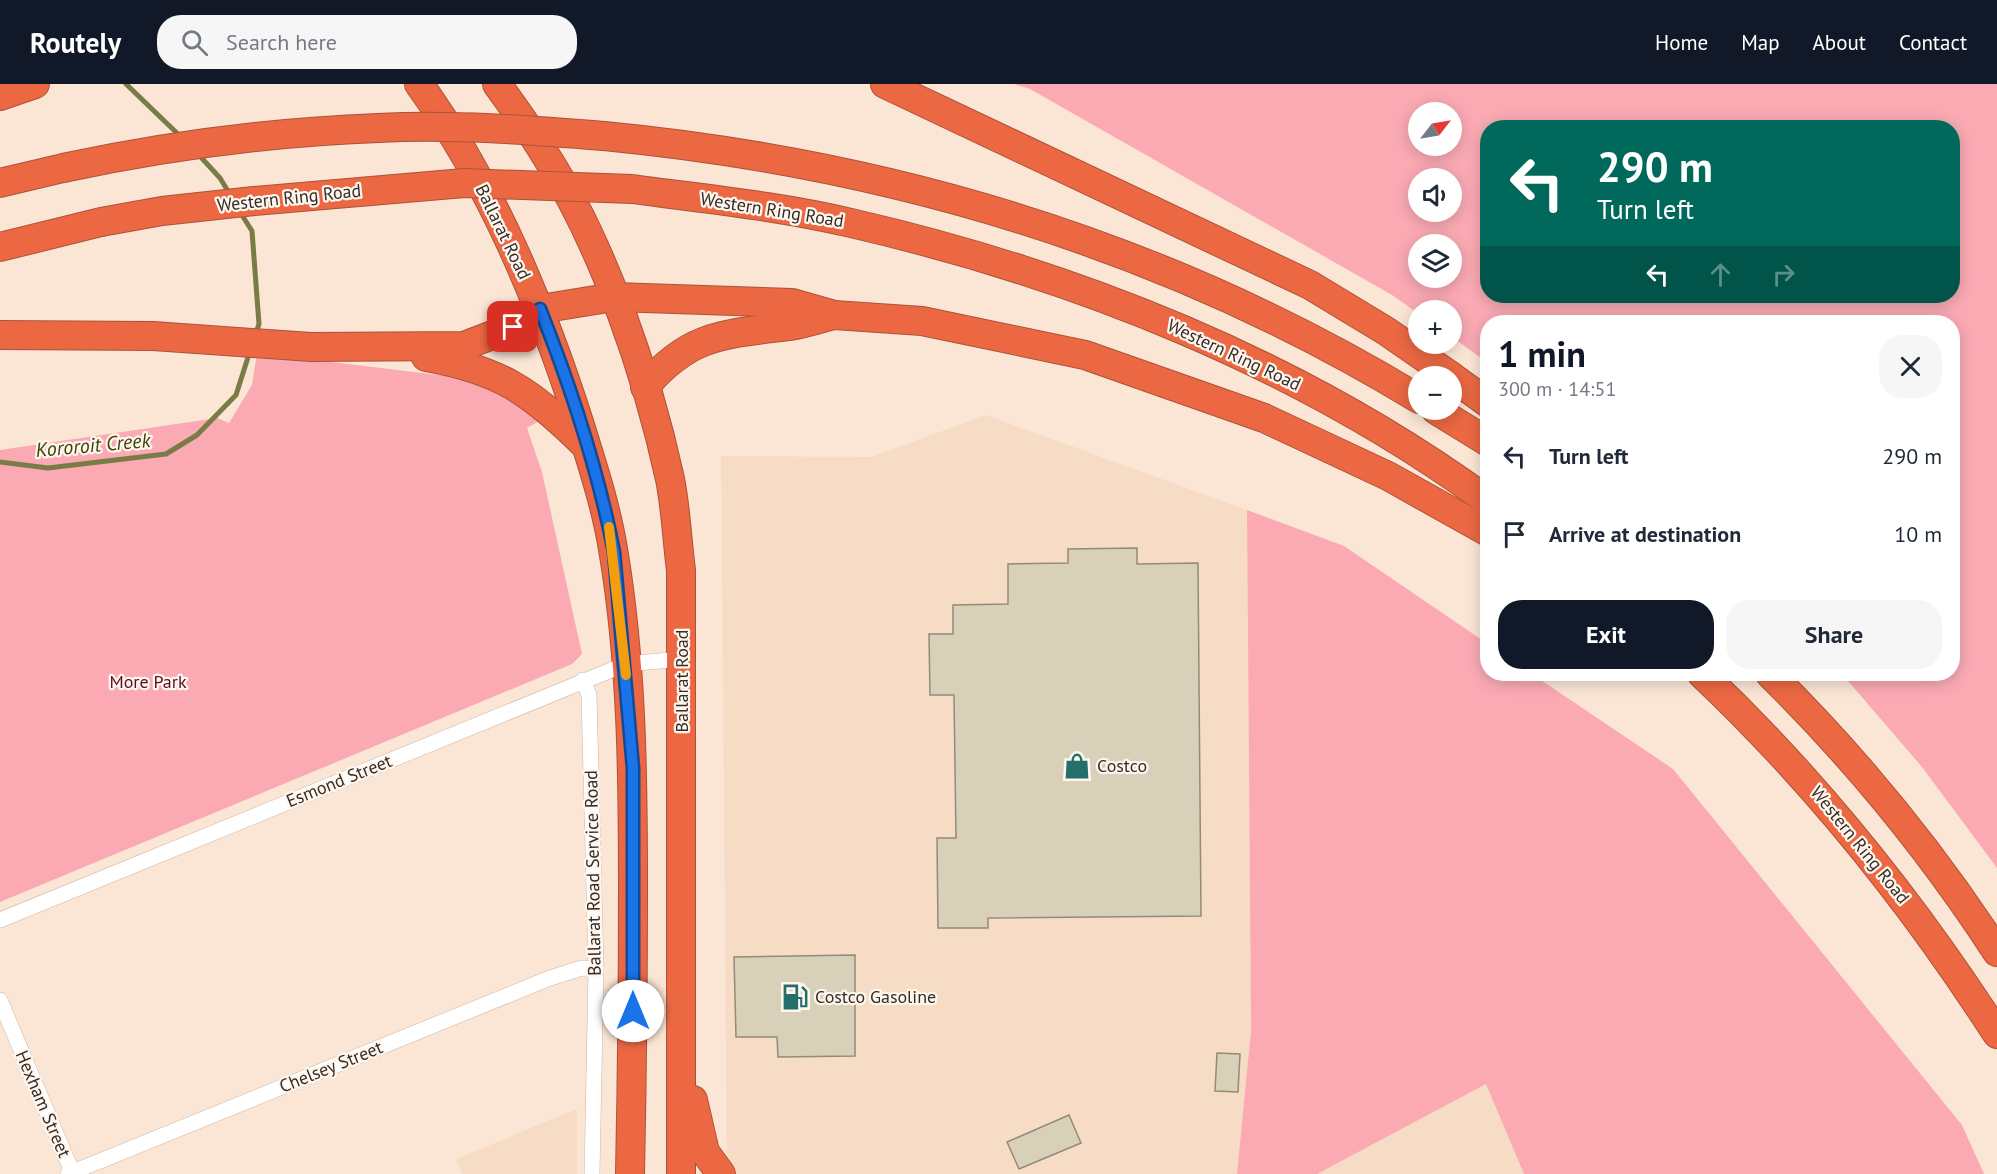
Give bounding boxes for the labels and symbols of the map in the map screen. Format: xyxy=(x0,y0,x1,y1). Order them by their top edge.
north arrow xyxy=(1408,102,1462,156)
street label: Western Ring Road xyxy=(216,179,362,217)
street label: Ballarat Road xyxy=(471,180,536,283)
street label: Western Ring Road xyxy=(699,187,845,232)
pin xyxy=(487,301,538,352)
street label: Western Ring Road xyxy=(1164,314,1305,396)
water label: Kororoit Creek xyxy=(35,427,152,463)
street label: Ballarat Road xyxy=(670,630,693,732)
park label: More Park xyxy=(109,670,187,693)
street label: Esmond Street xyxy=(283,749,395,812)
shop icon: Costco xyxy=(1062,751,1092,781)
place label: Costco xyxy=(1097,754,1147,777)
street label: Ballarat Road Service Road xyxy=(579,770,606,976)
street label: Western Ring Road xyxy=(1806,781,1915,908)
position arrow xyxy=(601,979,665,1043)
fuel station icon: Costco Gasoline xyxy=(780,982,810,1012)
place label: Costco Gasoline xyxy=(815,985,936,1008)
street label: Chelsey Street xyxy=(276,1035,386,1098)
street label: Hexham Street xyxy=(11,1047,76,1161)

